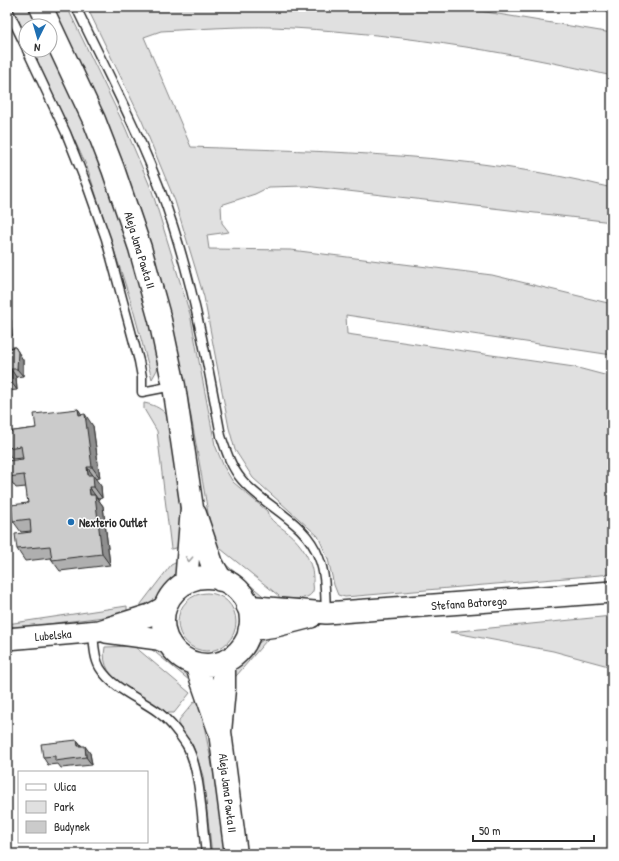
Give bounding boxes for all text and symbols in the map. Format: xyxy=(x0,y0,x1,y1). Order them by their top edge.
north arrow xyxy=(18,18,58,58)
text: N xyxy=(33,41,41,55)
street label: Aleja Jana Pawła II xyxy=(120,209,160,291)
place label: Nexterio Outlet xyxy=(79,514,148,531)
marker: Nexterio Outlet xyxy=(66,517,76,527)
one-way arrow xyxy=(184,556,193,562)
street label: Stefana Batorego xyxy=(431,592,507,614)
street label: Lubelska xyxy=(34,625,72,645)
street label: Aleja Jana Pawła II xyxy=(215,752,241,834)
legend xyxy=(18,771,148,843)
text: Ulica xyxy=(54,778,76,795)
text: Park xyxy=(54,798,74,815)
scale bar xyxy=(473,817,594,843)
text: Budynek xyxy=(54,818,90,835)
text: 50 m xyxy=(479,822,500,839)

